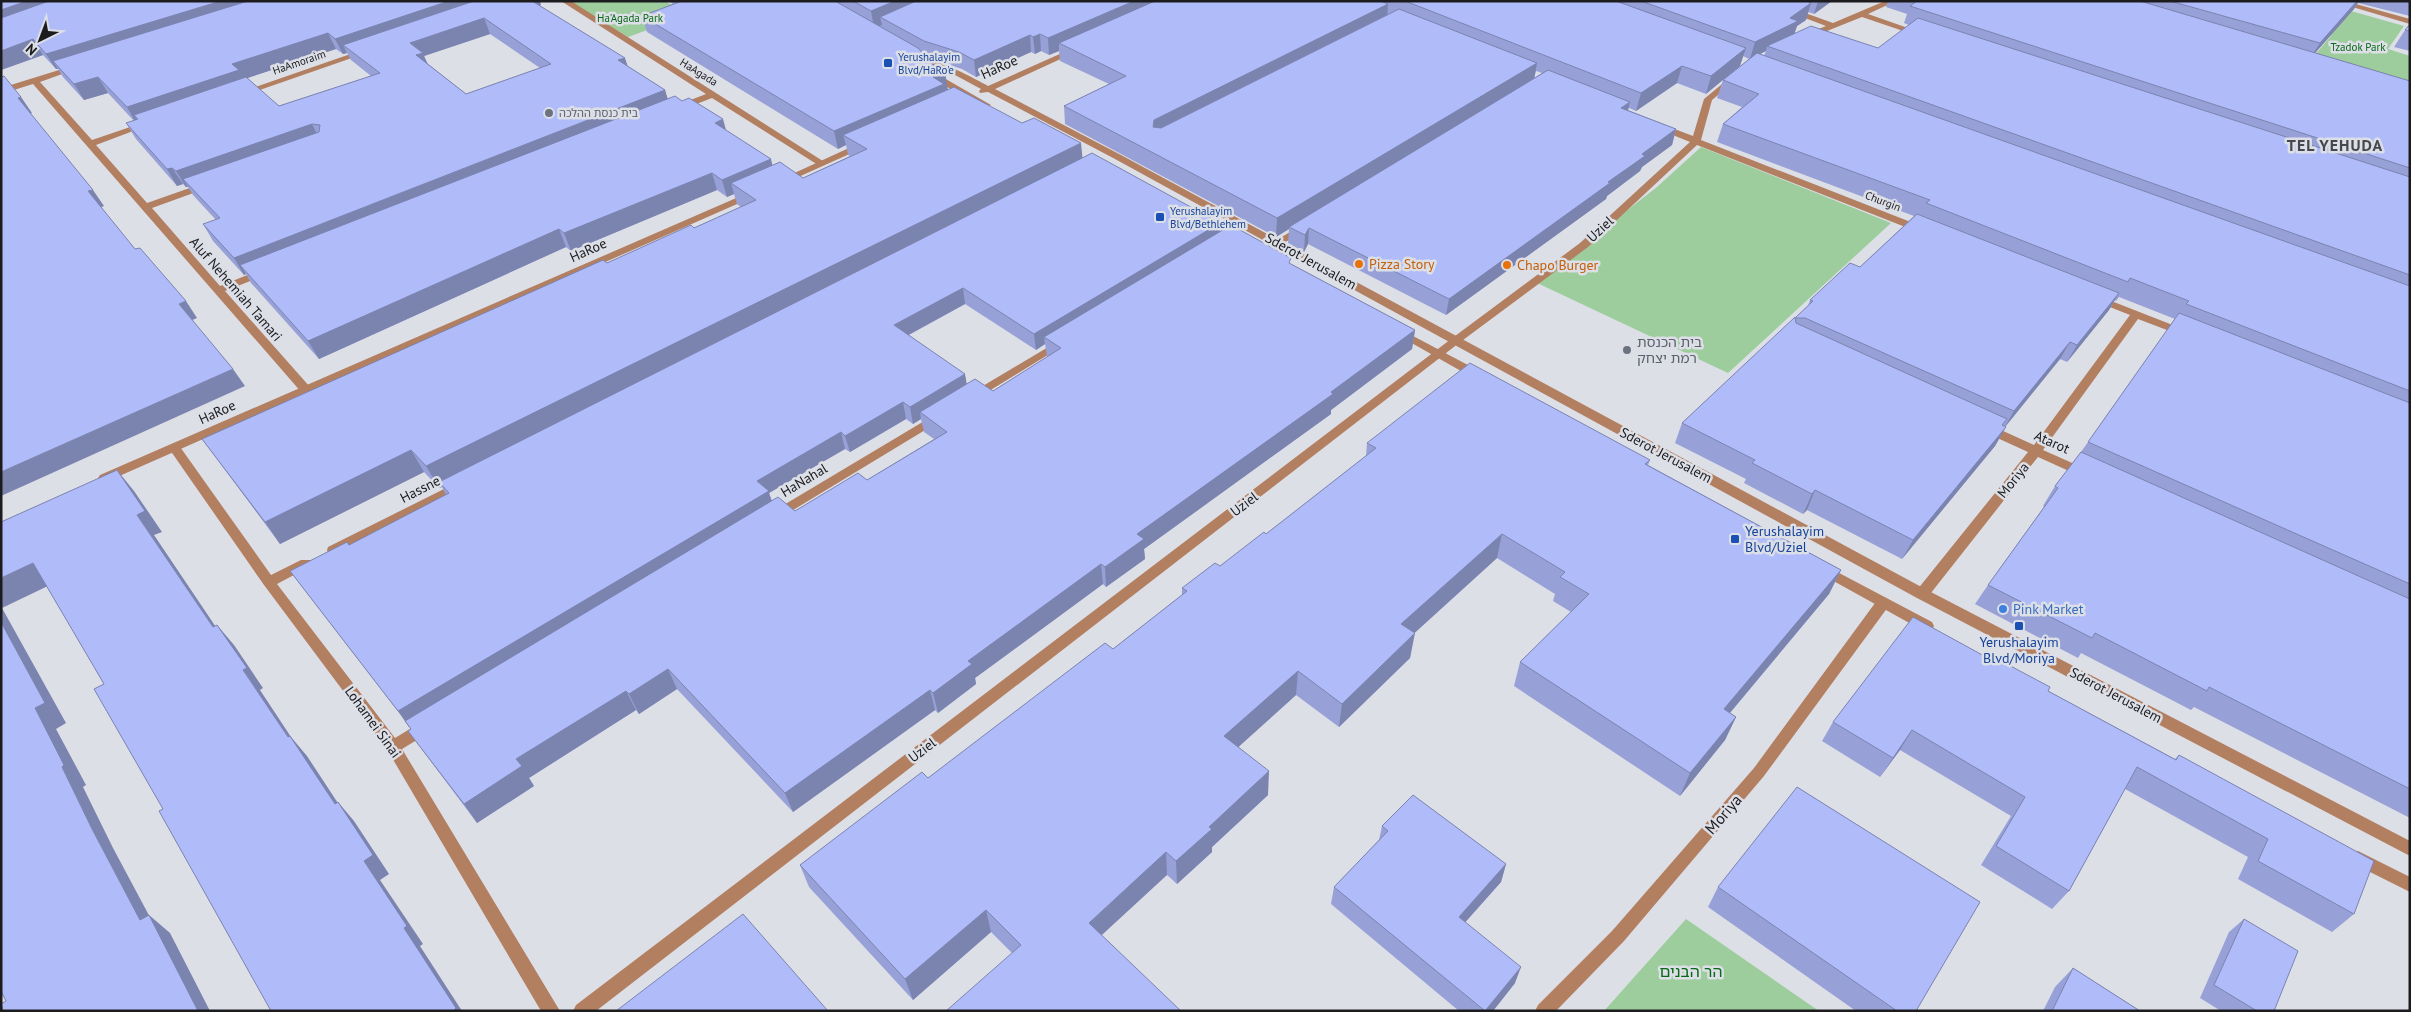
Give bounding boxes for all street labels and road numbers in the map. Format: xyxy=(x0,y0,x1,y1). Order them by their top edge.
street label: HaAmoraim xyxy=(271,46,327,78)
street label: HaRoe xyxy=(978,51,1020,83)
street label: HaAgada xyxy=(678,55,720,89)
street label: Churgin xyxy=(1863,188,1903,214)
street label: Uziel xyxy=(1583,212,1617,246)
street label: Sderot Jerusalem xyxy=(1262,228,1360,294)
street label: Aluf Nehemiah Tamari xyxy=(186,233,286,345)
street label: HaRoe xyxy=(567,234,609,266)
street label: HaRoe xyxy=(196,396,238,428)
street label: Sderot Jerusalem xyxy=(1617,423,1715,487)
street label: Atarot xyxy=(2032,426,2073,458)
street label: HaNahal xyxy=(777,459,831,501)
street label: Moriya xyxy=(1993,459,2033,501)
street label: Hassne xyxy=(397,471,443,507)
street label: Uziel xyxy=(1226,488,1262,520)
street label: Sderot Jerusalem xyxy=(2067,663,2165,727)
street label: Lohamei Sinai xyxy=(341,683,405,761)
street label: Uziel xyxy=(904,734,940,766)
street label: Moriya xyxy=(1700,790,1746,838)

